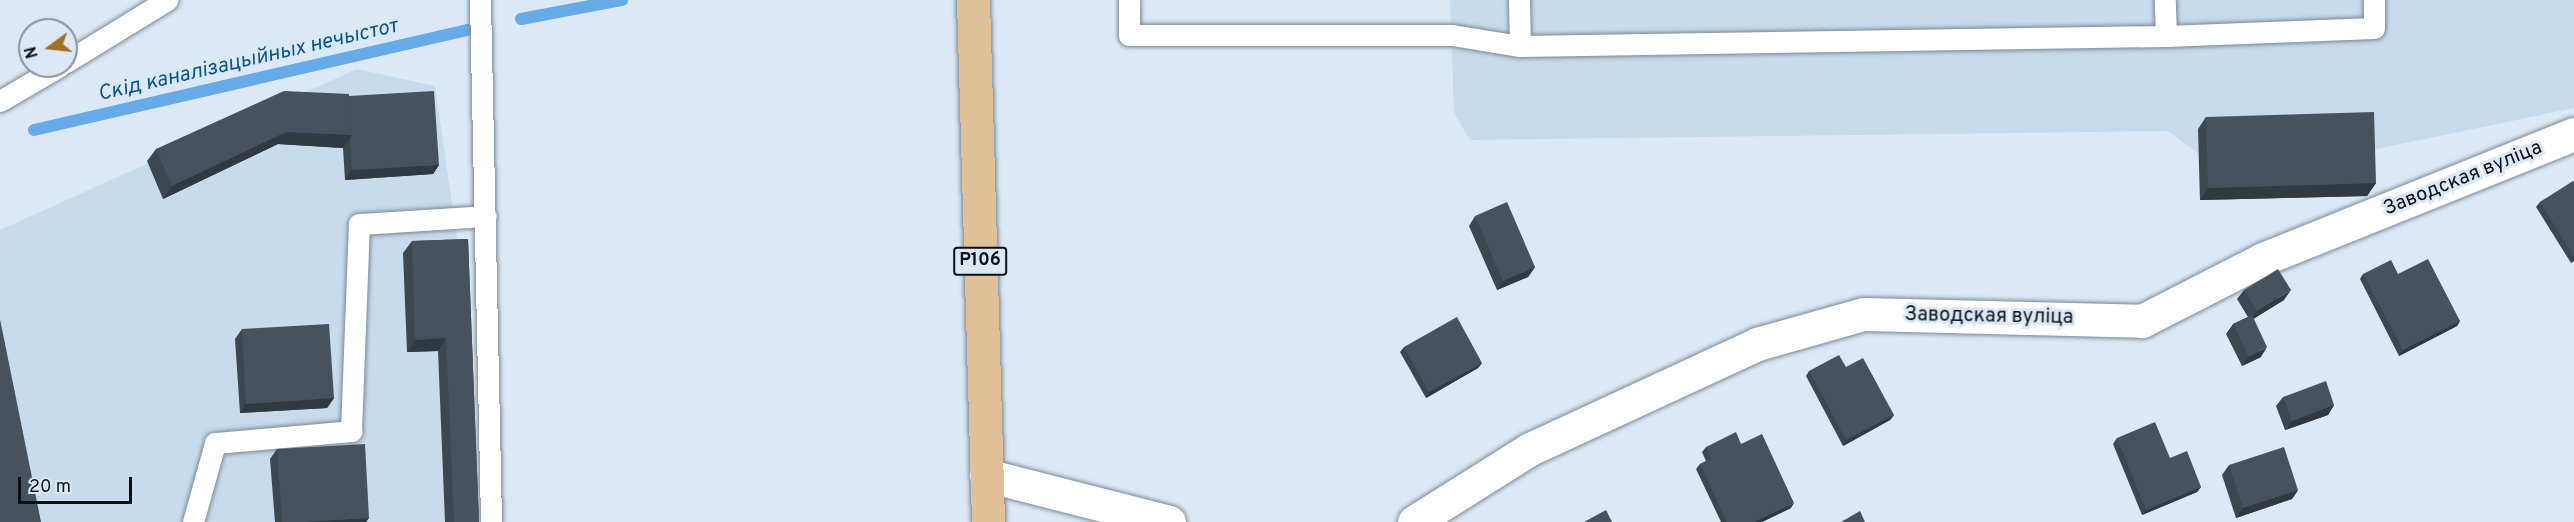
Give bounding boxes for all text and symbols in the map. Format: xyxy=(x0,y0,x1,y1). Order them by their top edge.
water label: Скід каналізацыйных нечыстот xyxy=(96,14,400,108)
north arrow xyxy=(18,18,78,78)
text: N xyxy=(21,44,44,60)
street label: Заводская вуліца xyxy=(2380,136,2546,222)
road number: Р106 xyxy=(953,246,1007,276)
street label: Заводская вуліца xyxy=(1904,304,2074,330)
scale bar xyxy=(21,465,135,503)
text: 20 m xyxy=(29,476,71,499)

